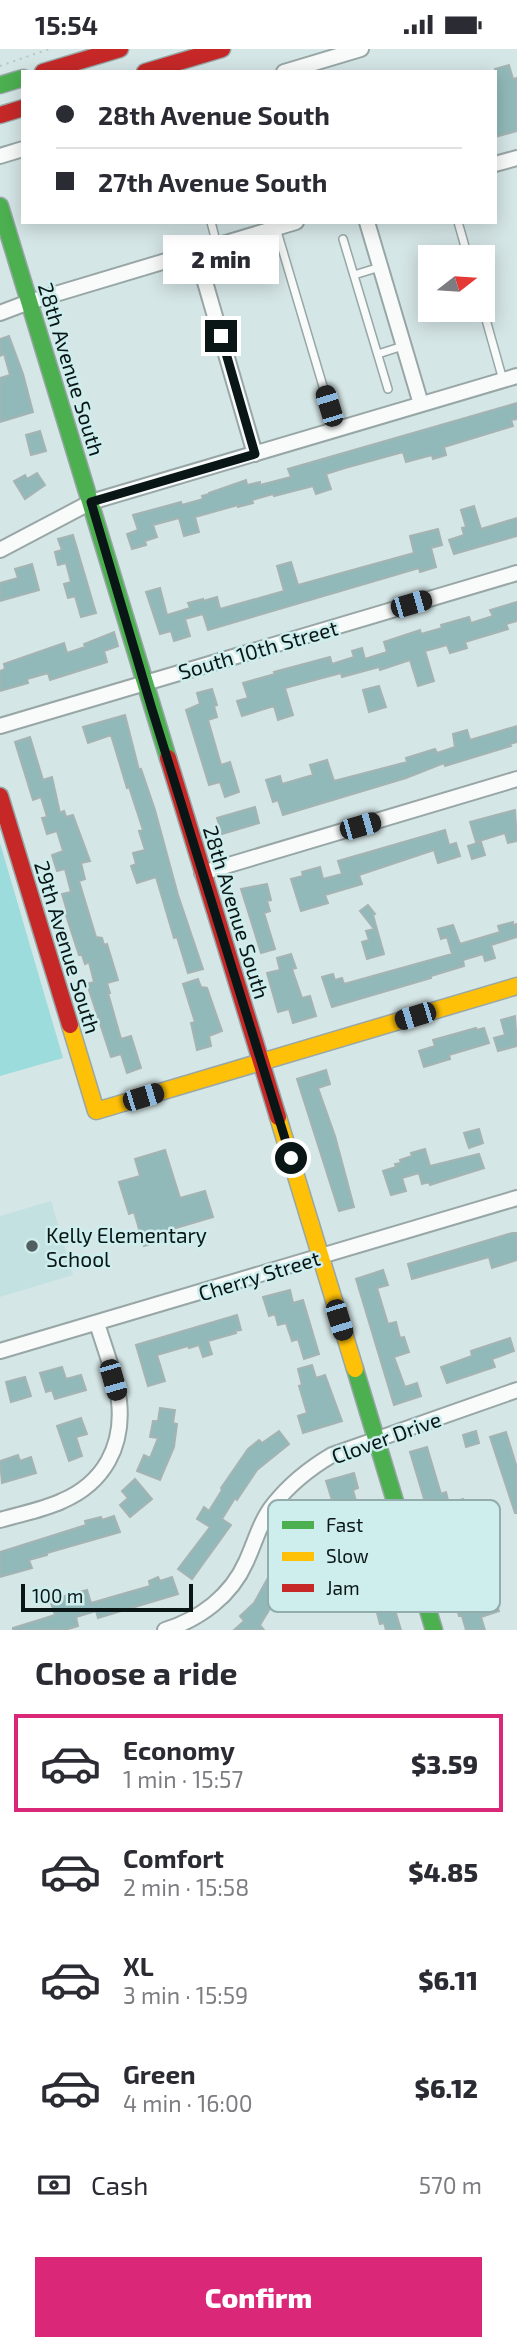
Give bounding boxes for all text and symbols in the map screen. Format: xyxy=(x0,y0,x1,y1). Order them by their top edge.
text: 15:54 xyxy=(35,9,98,40)
text: 28th Avenue South xyxy=(98,99,330,130)
text: 27th Avenue South xyxy=(98,166,327,197)
callout: 2 min xyxy=(163,235,279,283)
text: 2 min xyxy=(191,245,251,273)
north arrow xyxy=(418,245,495,322)
map controls xyxy=(418,245,495,322)
street label: 28th Avenue South xyxy=(34,279,110,459)
route end xyxy=(205,320,237,352)
car xyxy=(313,383,346,429)
car xyxy=(388,588,435,620)
street label: South 10th Street xyxy=(175,614,341,684)
car xyxy=(337,810,384,842)
street label: 28th Avenue South xyxy=(199,822,275,1002)
street label: 29th Avenue South xyxy=(30,858,106,1036)
car xyxy=(392,1000,439,1032)
car xyxy=(120,1081,167,1113)
route start xyxy=(275,1142,307,1174)
place label: Kelly Elementary School xyxy=(46,1222,207,1271)
marker: Kelly Elementary School xyxy=(24,1238,40,1254)
street label: Cherry Street xyxy=(195,1245,323,1305)
car xyxy=(323,1297,356,1343)
car xyxy=(98,1357,129,1403)
street label: Clover Drive xyxy=(328,1406,444,1468)
legend xyxy=(268,1500,500,1612)
text: Fast xyxy=(326,1513,363,1536)
text: Slow xyxy=(326,1544,369,1567)
text: Jam xyxy=(326,1576,360,1599)
scale bar xyxy=(21,1581,192,1613)
text: 100 m xyxy=(32,1584,83,1607)
text: Choose a ride xyxy=(35,1653,238,1691)
icon: car xyxy=(39,1732,102,1795)
text: Economy xyxy=(123,1734,235,1765)
text: $3.59 xyxy=(411,1748,478,1779)
text: 1 min · 15:57 xyxy=(123,1765,243,1793)
icon: car xyxy=(39,1840,102,1903)
text: Comfort xyxy=(123,1842,224,1873)
text: $4.85 xyxy=(408,1856,478,1887)
text: 2 min · 15:58 xyxy=(123,1873,249,1901)
icon: car xyxy=(39,1948,102,2011)
text: XL xyxy=(123,1950,154,1981)
text: $6.11 xyxy=(418,1964,478,1995)
text: 3 min · 15:59 xyxy=(123,1981,248,2009)
icon: car xyxy=(39,2056,102,2119)
text: Green xyxy=(123,2058,196,2089)
text: $6.12 xyxy=(415,2072,478,2103)
text: 4 min · 16:00 xyxy=(123,2089,253,2117)
icon: cash xyxy=(35,2166,73,2204)
text: Cash xyxy=(91,2169,148,2200)
text: 570 m xyxy=(419,2171,482,2199)
button: Confirm xyxy=(35,2257,482,2337)

